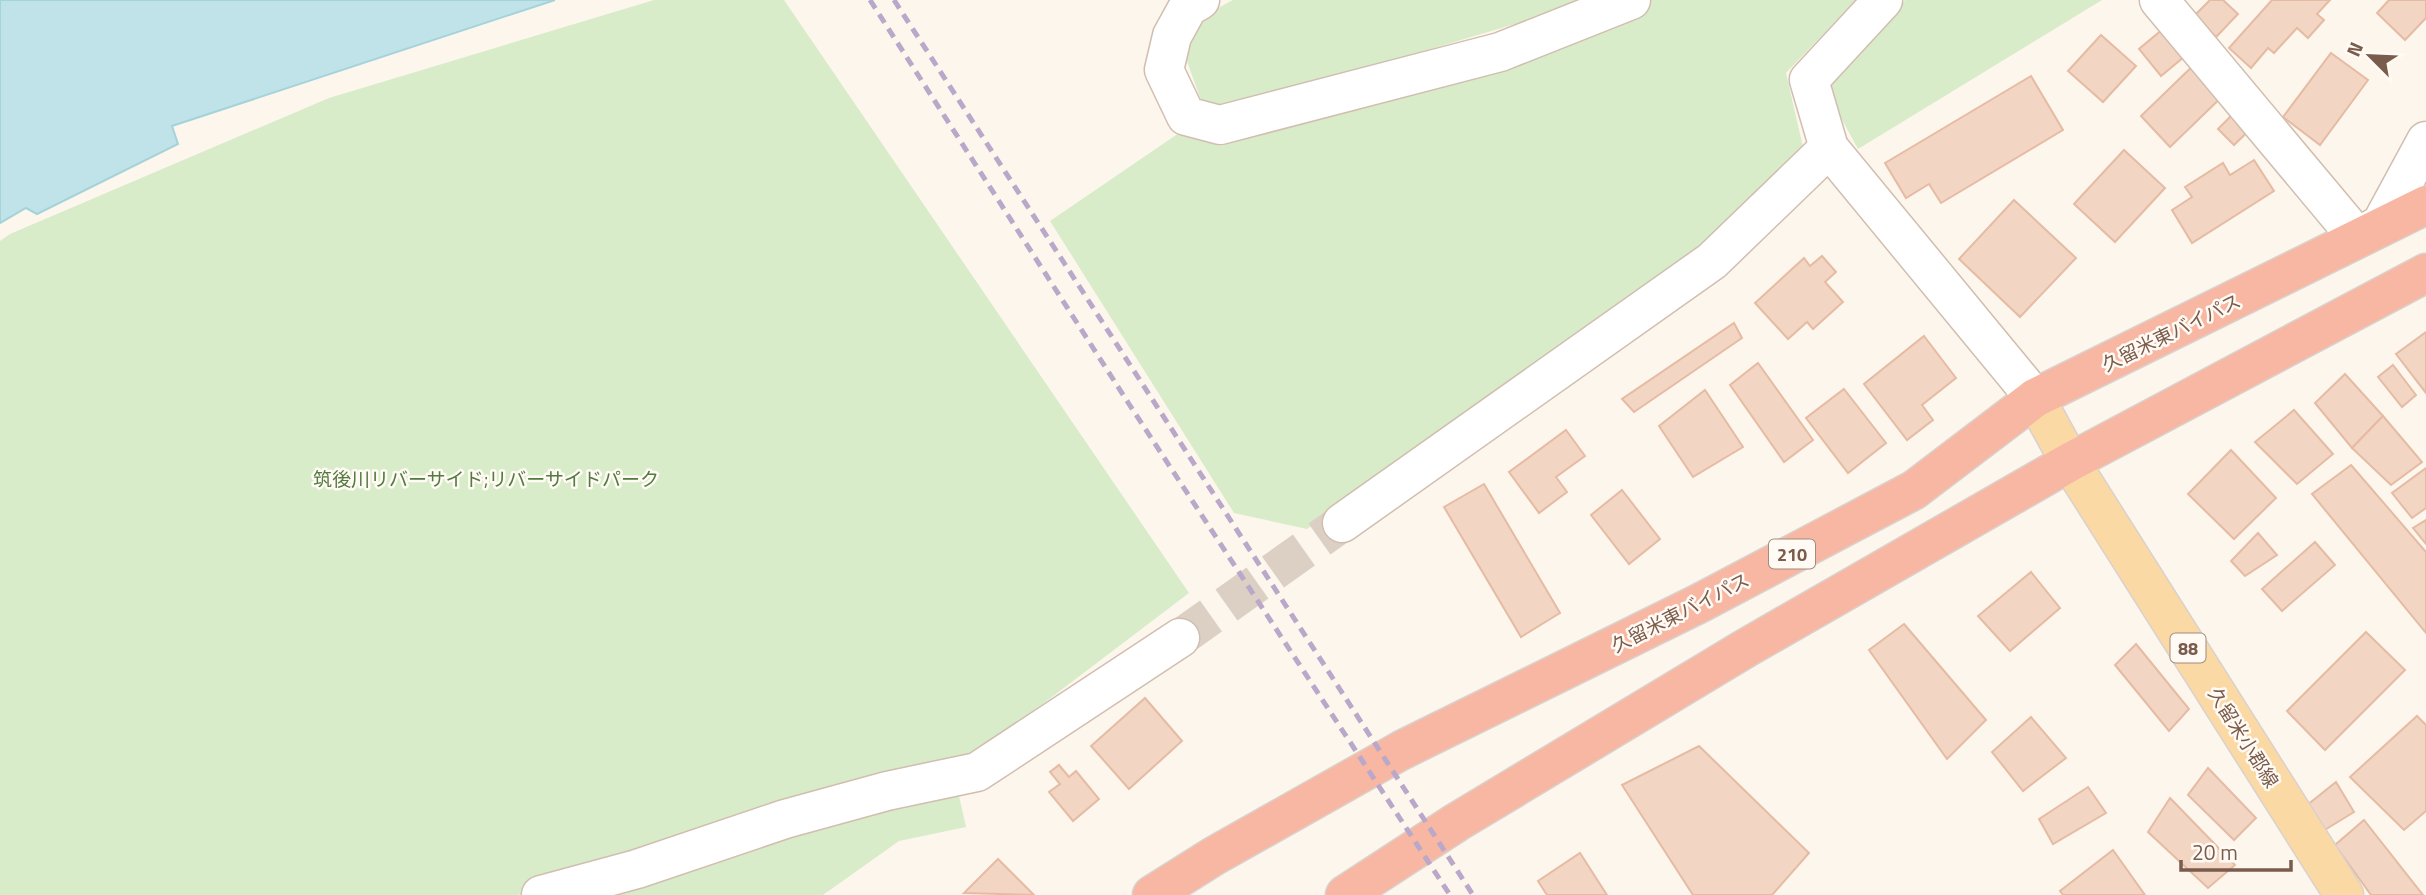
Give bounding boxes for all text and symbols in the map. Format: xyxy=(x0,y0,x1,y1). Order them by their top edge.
north arrow xyxy=(2335,21,2405,91)
text: N xyxy=(2338,37,2370,61)
street label: 久留米東バイパス xyxy=(2097,286,2245,378)
park label: 筑後川リバーサイド;リバーサイドパーク xyxy=(313,464,659,493)
road number: 210 xyxy=(1769,540,1815,568)
street label: 久留米東バイパス xyxy=(1606,565,1754,659)
road number: 88 xyxy=(2170,634,2206,662)
street label: 久留米小郡線 xyxy=(2201,681,2287,793)
scale bar xyxy=(2181,828,2291,872)
text: 20 m xyxy=(2192,836,2238,868)

